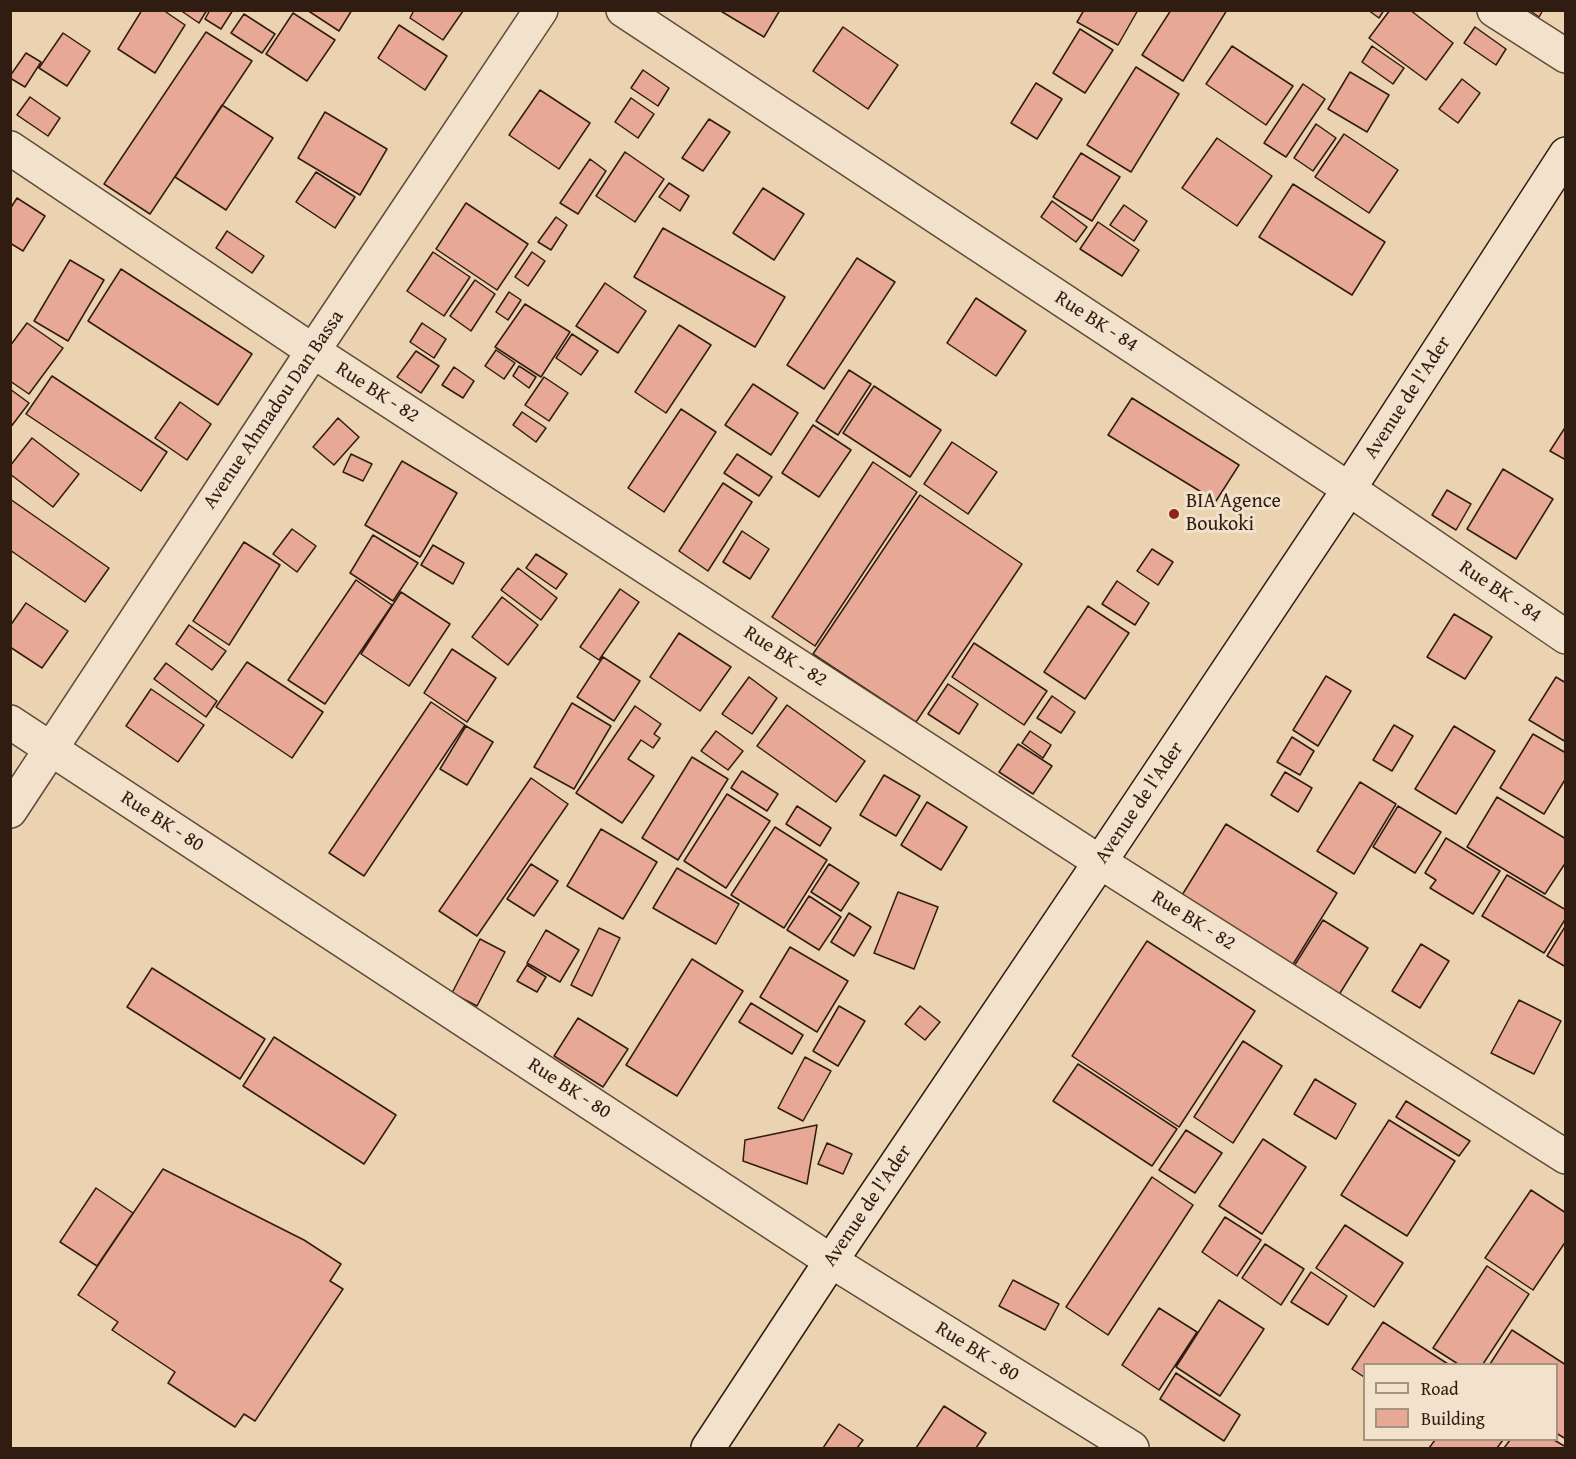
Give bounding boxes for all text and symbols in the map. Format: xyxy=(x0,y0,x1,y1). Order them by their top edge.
street label: Rue BK - 84 xyxy=(1050,286,1142,358)
street label: Avenue Ahmadou Dan Bassa xyxy=(198,306,350,514)
street label: Avenue de l'Ader xyxy=(1359,332,1457,464)
street label: Rue BK - 82 xyxy=(331,357,423,429)
place label: BIA Agence Boukoki xyxy=(1186,490,1281,537)
marker: BIA Agence Boukoki xyxy=(1167,507,1181,521)
street label: Rue BK - 84 xyxy=(1454,556,1546,628)
street label: Rue BK - 82 xyxy=(739,621,831,693)
street label: Avenue de l'Ader xyxy=(1090,738,1190,868)
street label: Rue BK - 80 xyxy=(116,786,208,858)
street label: Rue BK - 82 xyxy=(1147,886,1239,956)
street label: Rue BK - 80 xyxy=(523,1053,615,1125)
street label: Avenue de l'Ader xyxy=(818,1141,918,1271)
street label: Rue BK - 80 xyxy=(931,1317,1023,1387)
legend xyxy=(1363,1363,1558,1441)
text: Road xyxy=(1421,1375,1459,1402)
text: Building xyxy=(1421,1405,1485,1432)

